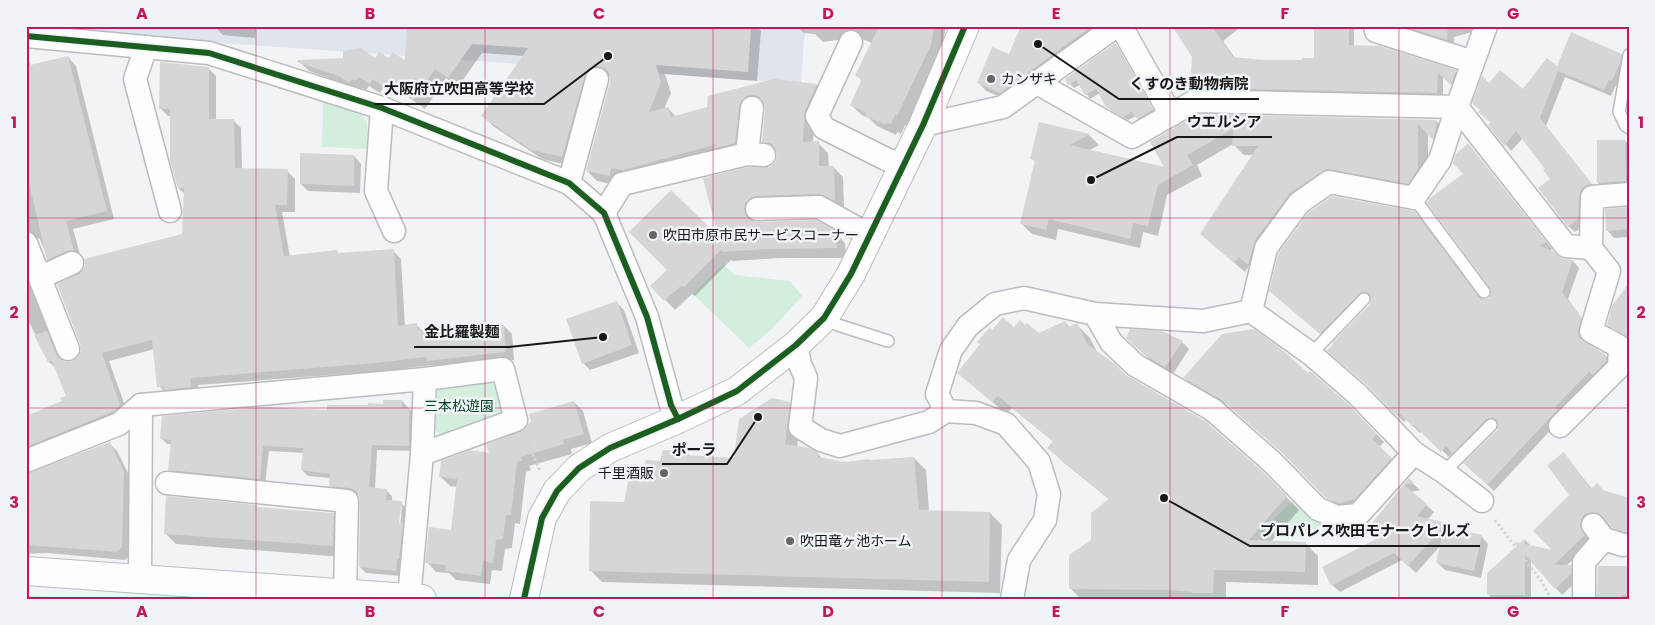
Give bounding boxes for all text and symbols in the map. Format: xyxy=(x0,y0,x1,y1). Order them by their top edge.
text: A xyxy=(136,2,148,25)
text: B xyxy=(365,2,375,25)
text: C xyxy=(593,2,605,25)
text: D xyxy=(822,2,834,25)
text: E xyxy=(1052,2,1060,25)
text: F xyxy=(1281,2,1290,25)
text: G xyxy=(1507,2,1519,25)
place label: カンザキ xyxy=(1001,69,1057,89)
callout: くすのき動物病院 xyxy=(1119,69,1259,99)
marker: カンザキ xyxy=(985,73,997,85)
text: くすのき動物病院 xyxy=(1129,73,1249,94)
callout: 大阪府立吹田高等学校 xyxy=(374,74,544,104)
text: 大阪府立吹田高等学校 xyxy=(384,78,534,99)
callout: ウエルシア xyxy=(1177,107,1272,137)
text: 1 xyxy=(11,111,17,134)
text: ウエルシア xyxy=(1186,111,1262,132)
text: 1 xyxy=(1638,111,1644,134)
place label: 吹田市原市民サービスコーナー xyxy=(663,225,859,245)
marker: 吹田市原市民サービスコーナー xyxy=(647,229,659,241)
text: 2 xyxy=(9,301,19,324)
text: 2 xyxy=(1636,301,1646,324)
callout: 金比羅製麺 xyxy=(414,317,509,347)
text: 金比羅製麺 xyxy=(424,321,500,342)
park label: 三本松遊園 xyxy=(424,396,494,416)
callout: ポーラ xyxy=(662,434,727,464)
text: ポーラ xyxy=(671,439,717,460)
place label: 千里酒販 xyxy=(598,463,654,483)
marker: 千里酒販 xyxy=(658,467,670,479)
text: 3 xyxy=(9,491,19,514)
text: 3 xyxy=(1636,491,1646,514)
callout: プロパレス吹田モナークヒルズ xyxy=(1250,516,1480,546)
text: プロパレス吹田モナークヒルズ xyxy=(1260,520,1470,541)
place label: 吹田竜ヶ池ホーム xyxy=(800,531,912,551)
marker: 吹田竜ヶ池ホーム xyxy=(784,535,796,547)
text: A xyxy=(136,600,148,623)
text: B xyxy=(365,600,375,623)
text: C xyxy=(593,600,605,623)
text: D xyxy=(822,600,834,623)
text: E xyxy=(1052,600,1060,623)
text: F xyxy=(1281,600,1290,623)
text: G xyxy=(1507,600,1519,623)

